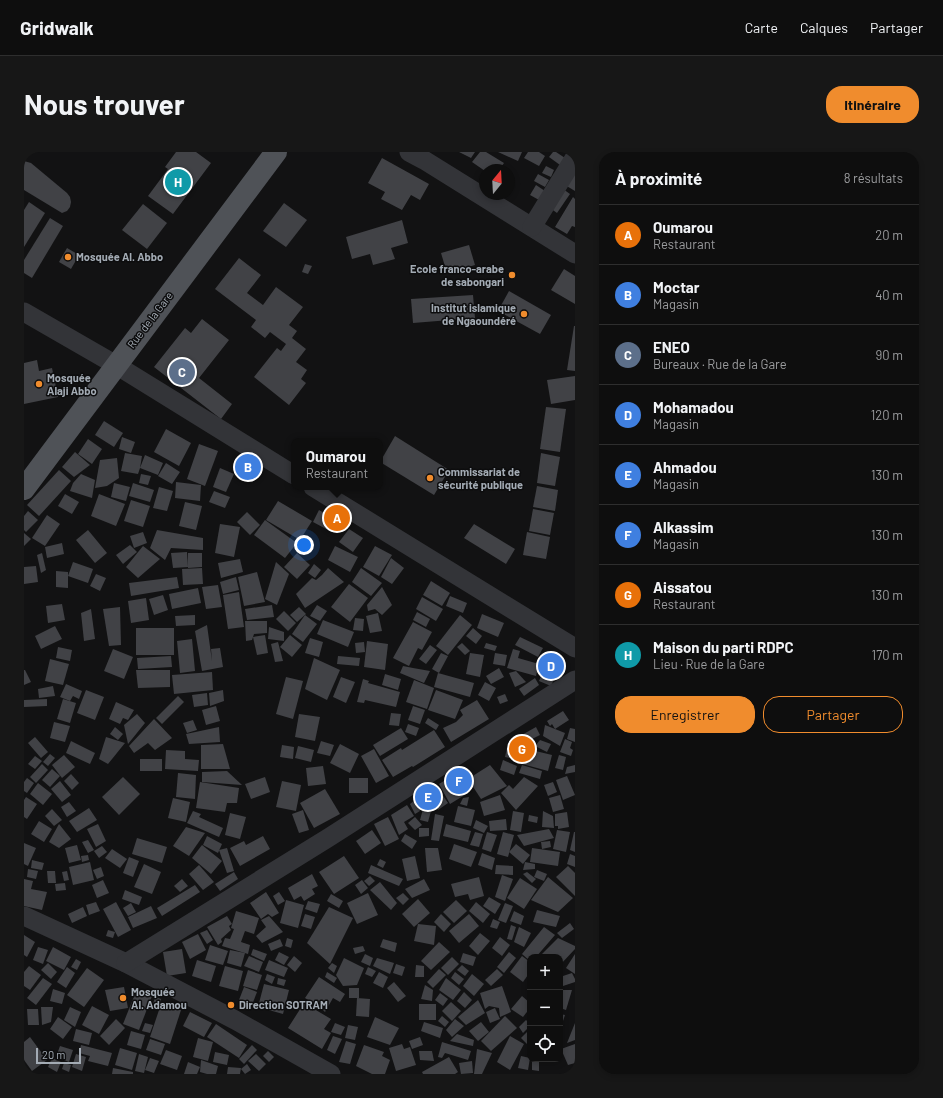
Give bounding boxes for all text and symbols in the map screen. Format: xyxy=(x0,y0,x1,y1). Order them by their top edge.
text: Gridwalk xyxy=(20,16,94,39)
text: Carte xyxy=(745,19,778,36)
text: Calques xyxy=(800,19,848,36)
text: Partager xyxy=(870,19,923,36)
button: Itinéraire xyxy=(826,86,919,123)
text: Nous trouver xyxy=(24,87,185,121)
north arrow xyxy=(479,164,515,200)
pin: H xyxy=(165,167,191,197)
text: À proximité xyxy=(615,168,702,188)
text: 8 résultats xyxy=(844,170,903,186)
text: Oumarou xyxy=(653,218,713,236)
text: A xyxy=(624,227,632,243)
text: 20 m xyxy=(875,227,903,243)
text: Restaurant xyxy=(653,236,715,252)
place label: Mosquée Al. Abbo xyxy=(76,250,163,263)
marker: Mosquée Al. Abbo xyxy=(63,252,73,262)
place label: Ecole franco-arabe de sabongari xyxy=(410,262,504,288)
marker: Ecole franco-arabe de sabongari xyxy=(507,270,517,280)
text: Moctar xyxy=(653,278,700,296)
text: B xyxy=(624,287,632,303)
text: 40 m xyxy=(875,287,903,303)
street label: Rue de la Gare xyxy=(124,289,175,350)
text: Magasin xyxy=(653,296,699,312)
place label: Institut islamique de Ngaoundéré xyxy=(431,301,516,327)
marker: Institut islamique de Ngaoundéré xyxy=(519,309,529,319)
text: ENEO xyxy=(653,338,690,356)
text: C xyxy=(624,347,632,363)
text: 90 m xyxy=(876,347,903,363)
text: Bureaux · Rue de la Gare xyxy=(653,356,787,372)
pin: C xyxy=(169,357,195,387)
place label: Mosquée Alaji Abbo xyxy=(47,371,97,397)
marker: Mosquée Alaji Abbo xyxy=(34,379,44,389)
text: Mohamadou xyxy=(653,398,734,416)
text: D xyxy=(624,407,632,423)
text: 120 m xyxy=(871,407,903,423)
text: Magasin xyxy=(653,416,699,432)
popup xyxy=(291,438,383,490)
text: Oumarou xyxy=(306,447,366,465)
pin: B xyxy=(235,452,261,482)
text: Ahmadou xyxy=(653,458,717,476)
text: Restaurant xyxy=(306,465,368,481)
place label: Commissariat de sécurité publique xyxy=(438,465,523,491)
text: E xyxy=(624,467,632,483)
text: 130 m xyxy=(871,467,903,483)
marker: Commissariat de sécurité publique xyxy=(425,473,435,483)
text: Magasin xyxy=(653,476,699,492)
pin: A xyxy=(324,503,350,533)
text: Alkassim xyxy=(653,518,714,536)
text: F xyxy=(624,527,632,543)
text: 130 m xyxy=(871,527,903,543)
your location xyxy=(294,535,314,555)
text: Magasin xyxy=(653,536,699,552)
text: Aissatou xyxy=(653,578,712,596)
text: G xyxy=(624,587,632,603)
text: 130 m xyxy=(871,587,903,603)
text: Restaurant xyxy=(653,596,715,612)
text: Maison du parti RDPC xyxy=(653,638,794,656)
text: H xyxy=(624,647,632,663)
text: 170 m xyxy=(872,647,903,663)
pin: D xyxy=(538,651,564,681)
text: Lieu · Rue de la Gare xyxy=(653,656,765,672)
button: Enregistrer xyxy=(615,696,755,733)
button: Partager xyxy=(763,696,903,733)
pin: G xyxy=(509,734,535,764)
pin: F xyxy=(446,766,472,796)
pin: E xyxy=(415,782,441,812)
map controls xyxy=(527,954,563,1062)
button: + xyxy=(527,954,563,990)
place label: Mosquée Al. Adamou xyxy=(131,985,187,1011)
button: − xyxy=(527,990,563,1026)
marker: Mosquée Al. Adamou xyxy=(118,993,128,1003)
place label: Direction SOTRAM xyxy=(239,998,328,1011)
marker: Direction SOTRAM xyxy=(226,1000,236,1010)
button: locate xyxy=(527,1026,563,1062)
scale bar xyxy=(36,1046,81,1065)
text: 20 m xyxy=(42,1048,65,1061)

